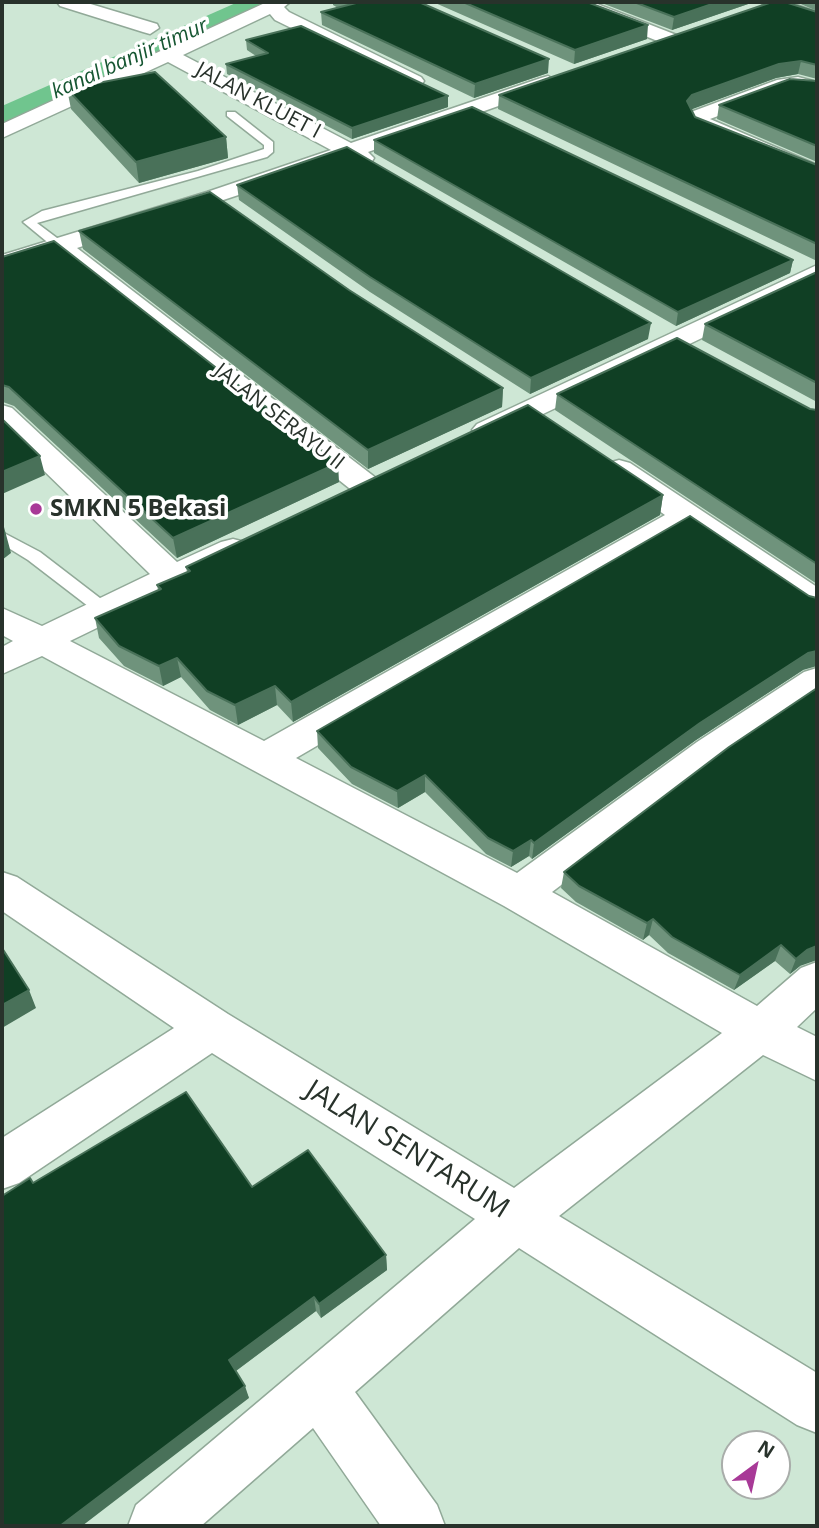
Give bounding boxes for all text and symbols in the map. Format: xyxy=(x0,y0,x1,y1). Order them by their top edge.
water label: kanal banjir timur xyxy=(48,13,212,105)
street label: JALAN KLUET I xyxy=(191,57,325,145)
street label: JALAN SERAYU II xyxy=(209,358,349,476)
place label: SMKN 5 Bekasi xyxy=(50,495,226,523)
marker: SMKN 5 Bekasi xyxy=(28,501,44,517)
street label: JALAN SENTARUM xyxy=(299,1074,515,1226)
north arrow xyxy=(721,1430,791,1500)
text: N xyxy=(753,1434,780,1464)

